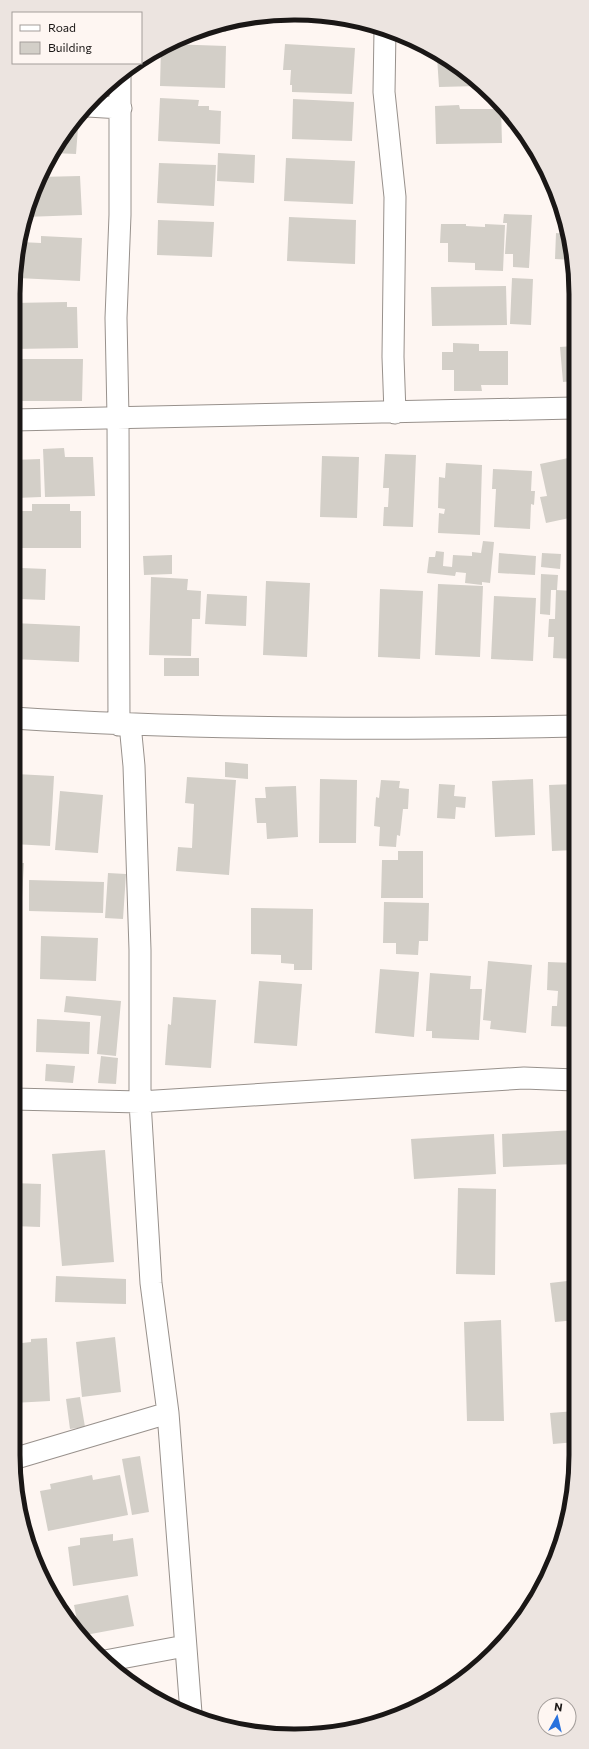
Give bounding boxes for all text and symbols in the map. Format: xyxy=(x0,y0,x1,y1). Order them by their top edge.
legend xyxy=(12,12,142,64)
text: Road xyxy=(48,20,76,34)
text: Building xyxy=(48,40,92,54)
north arrow xyxy=(537,1697,577,1737)
text: N xyxy=(553,1700,563,1714)

